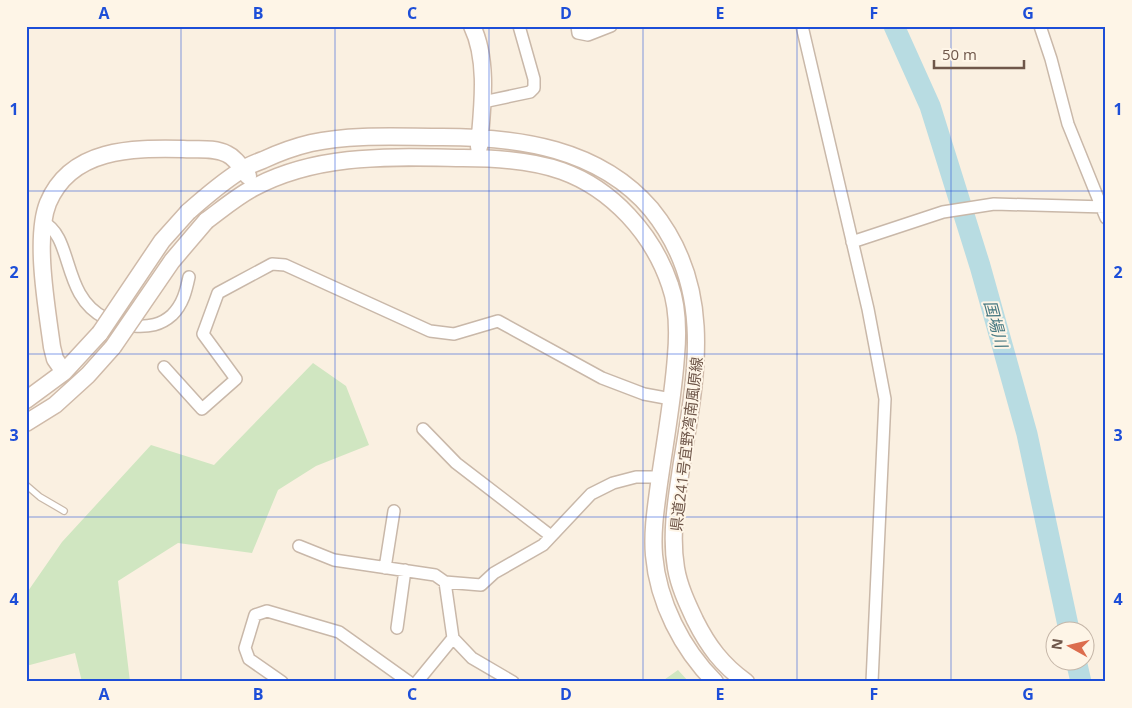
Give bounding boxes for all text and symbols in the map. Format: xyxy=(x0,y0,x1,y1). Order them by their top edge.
text: A xyxy=(98,2,110,24)
text: B xyxy=(253,2,263,24)
text: C xyxy=(407,2,417,24)
text: D xyxy=(560,2,572,24)
text: E xyxy=(716,2,725,24)
text: F xyxy=(870,2,878,24)
text: G xyxy=(1022,2,1034,24)
scale bar xyxy=(934,38,1024,70)
text: 50 m xyxy=(942,44,977,64)
text: 1 xyxy=(9,98,19,120)
text: 1 xyxy=(1113,98,1123,120)
text: 2 xyxy=(9,261,19,283)
text: 2 xyxy=(1113,261,1123,283)
water label: 国場川 xyxy=(979,298,1013,352)
street label: 県道241号宜野湾南風原線 xyxy=(665,356,707,532)
text: 3 xyxy=(9,424,19,446)
text: 3 xyxy=(1113,424,1123,446)
text: 4 xyxy=(9,588,19,610)
text: 4 xyxy=(1113,588,1123,610)
north arrow xyxy=(1044,620,1094,670)
text: N xyxy=(1046,637,1067,651)
text: A xyxy=(98,683,110,705)
text: B xyxy=(253,683,263,705)
text: C xyxy=(407,683,417,705)
text: D xyxy=(560,683,572,705)
text: E xyxy=(716,683,725,705)
text: F xyxy=(870,683,878,705)
text: G xyxy=(1022,683,1034,705)

